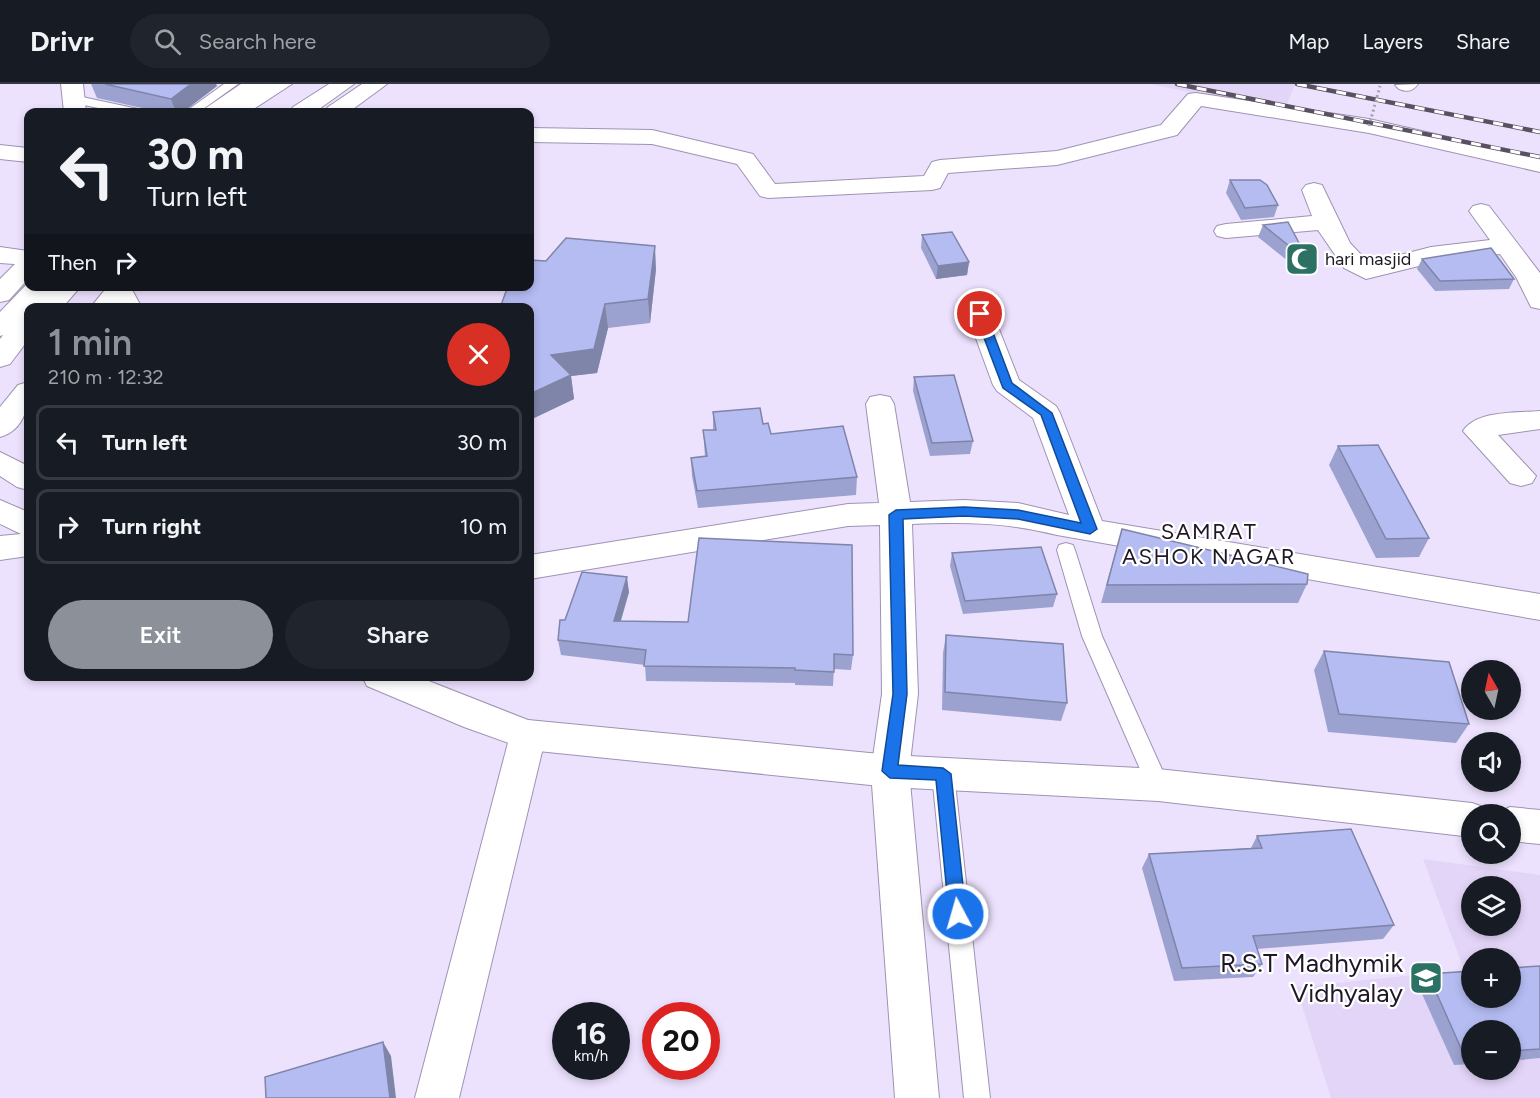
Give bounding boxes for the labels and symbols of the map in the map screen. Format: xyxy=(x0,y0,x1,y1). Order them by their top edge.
mosque icon: hari masjid xyxy=(1284,241,1320,277)
place label: hari masjid xyxy=(1325,248,1411,270)
pin xyxy=(954,288,1005,339)
district label: SAMRAT ASHOK NAGAR xyxy=(1122,518,1296,570)
north arrow xyxy=(1461,660,1521,720)
position arrow xyxy=(926,882,990,946)
place label: R.S.T Madhymik Vidhyalay xyxy=(1220,947,1403,1009)
school or university icon: R.S.T Madhymik Vidhyalay xyxy=(1408,960,1444,996)
speed limit sign: 20 xyxy=(642,1002,720,1080)

